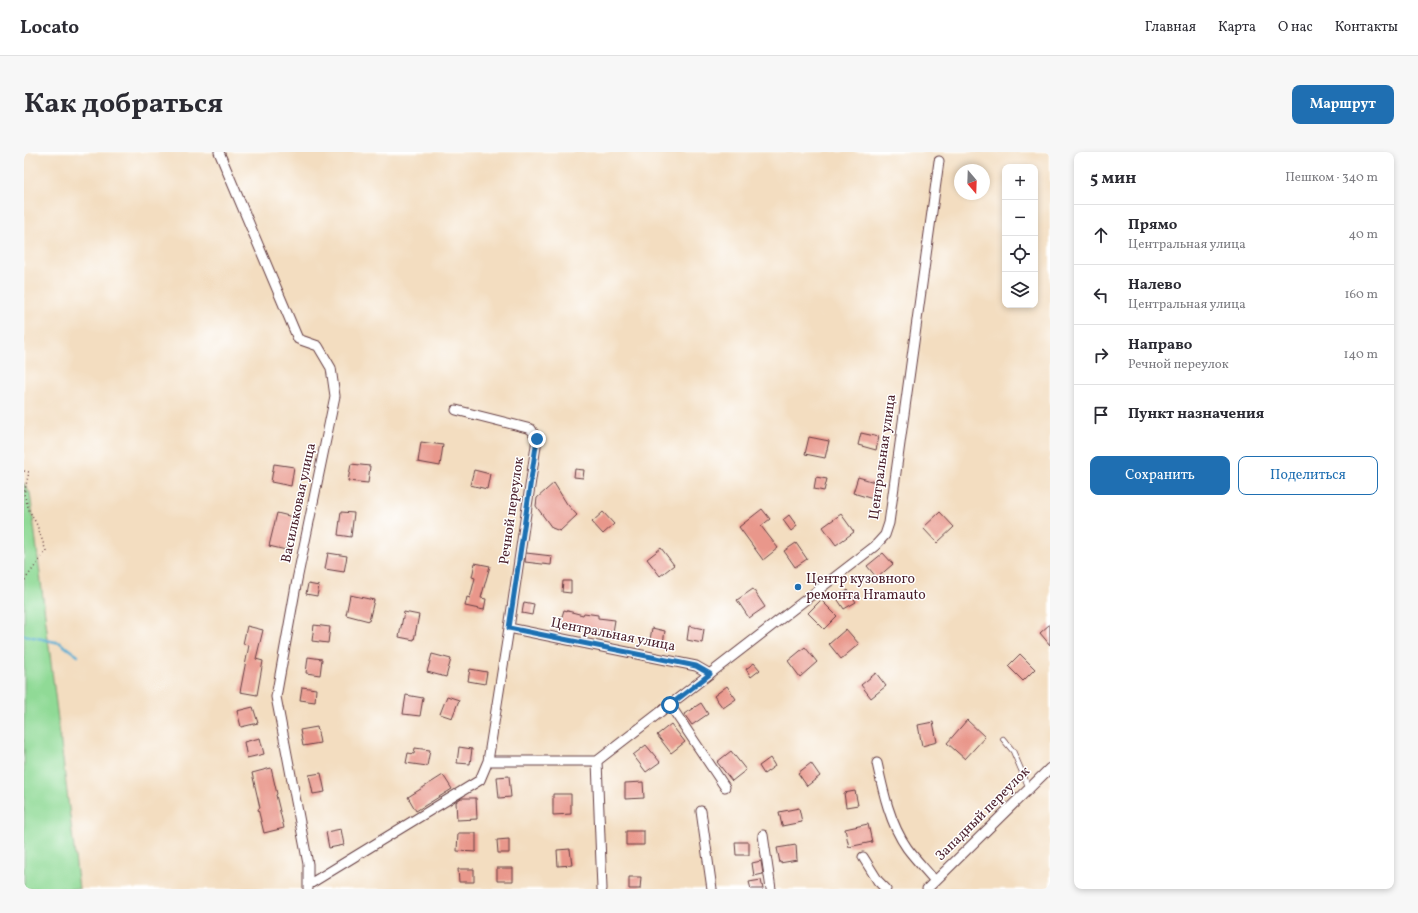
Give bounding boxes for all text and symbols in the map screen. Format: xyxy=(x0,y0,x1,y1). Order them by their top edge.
text: Locato xyxy=(20,15,79,41)
text: Главная xyxy=(1145,18,1196,37)
text: Карта xyxy=(1218,18,1256,37)
text: О нас xyxy=(1278,18,1313,37)
text: Контакты xyxy=(1335,18,1398,37)
text: Как добраться xyxy=(24,85,223,124)
button: Маршрут xyxy=(1292,85,1394,124)
north arrow xyxy=(954,164,990,200)
map controls xyxy=(1002,164,1038,308)
button: + xyxy=(1002,164,1038,200)
text: 5 мин xyxy=(1090,167,1136,190)
text: Пешком · 340 m xyxy=(1285,169,1378,187)
button: − xyxy=(1002,200,1038,236)
text: Прямо xyxy=(1128,215,1177,236)
icon: ahead xyxy=(1090,224,1112,246)
text: 40 m xyxy=(1349,226,1378,244)
button: locate xyxy=(1002,236,1038,272)
text: Центральная улица xyxy=(1128,236,1246,254)
button: layers xyxy=(1002,272,1038,308)
text: Налево xyxy=(1128,275,1182,296)
icon: left xyxy=(1090,284,1112,306)
text: 160 m xyxy=(1344,286,1378,304)
text: Центральная улица xyxy=(1128,296,1246,314)
text: Направо xyxy=(1128,335,1192,356)
icon: right xyxy=(1090,344,1112,366)
text: 140 m xyxy=(1344,346,1378,364)
text: Речной переулок xyxy=(1128,356,1229,374)
street label: Центральная улица xyxy=(865,393,901,521)
icon: arrive xyxy=(1090,404,1112,426)
text: Пункт назначения xyxy=(1128,404,1264,425)
route end xyxy=(528,430,546,448)
street label: Васильковая улица xyxy=(277,441,321,565)
street label: Речной переулок xyxy=(495,456,529,566)
button: Сохранить xyxy=(1090,456,1230,495)
button: Поделиться xyxy=(1238,456,1378,495)
place label: Центр кузовного ремонта Hramauto xyxy=(806,570,926,605)
marker: Центр кузовного ремонта Hramauto xyxy=(793,582,803,592)
street label: Центральная улица xyxy=(549,614,677,656)
route start xyxy=(661,696,679,714)
street label: Западный переулок xyxy=(931,762,1035,866)

